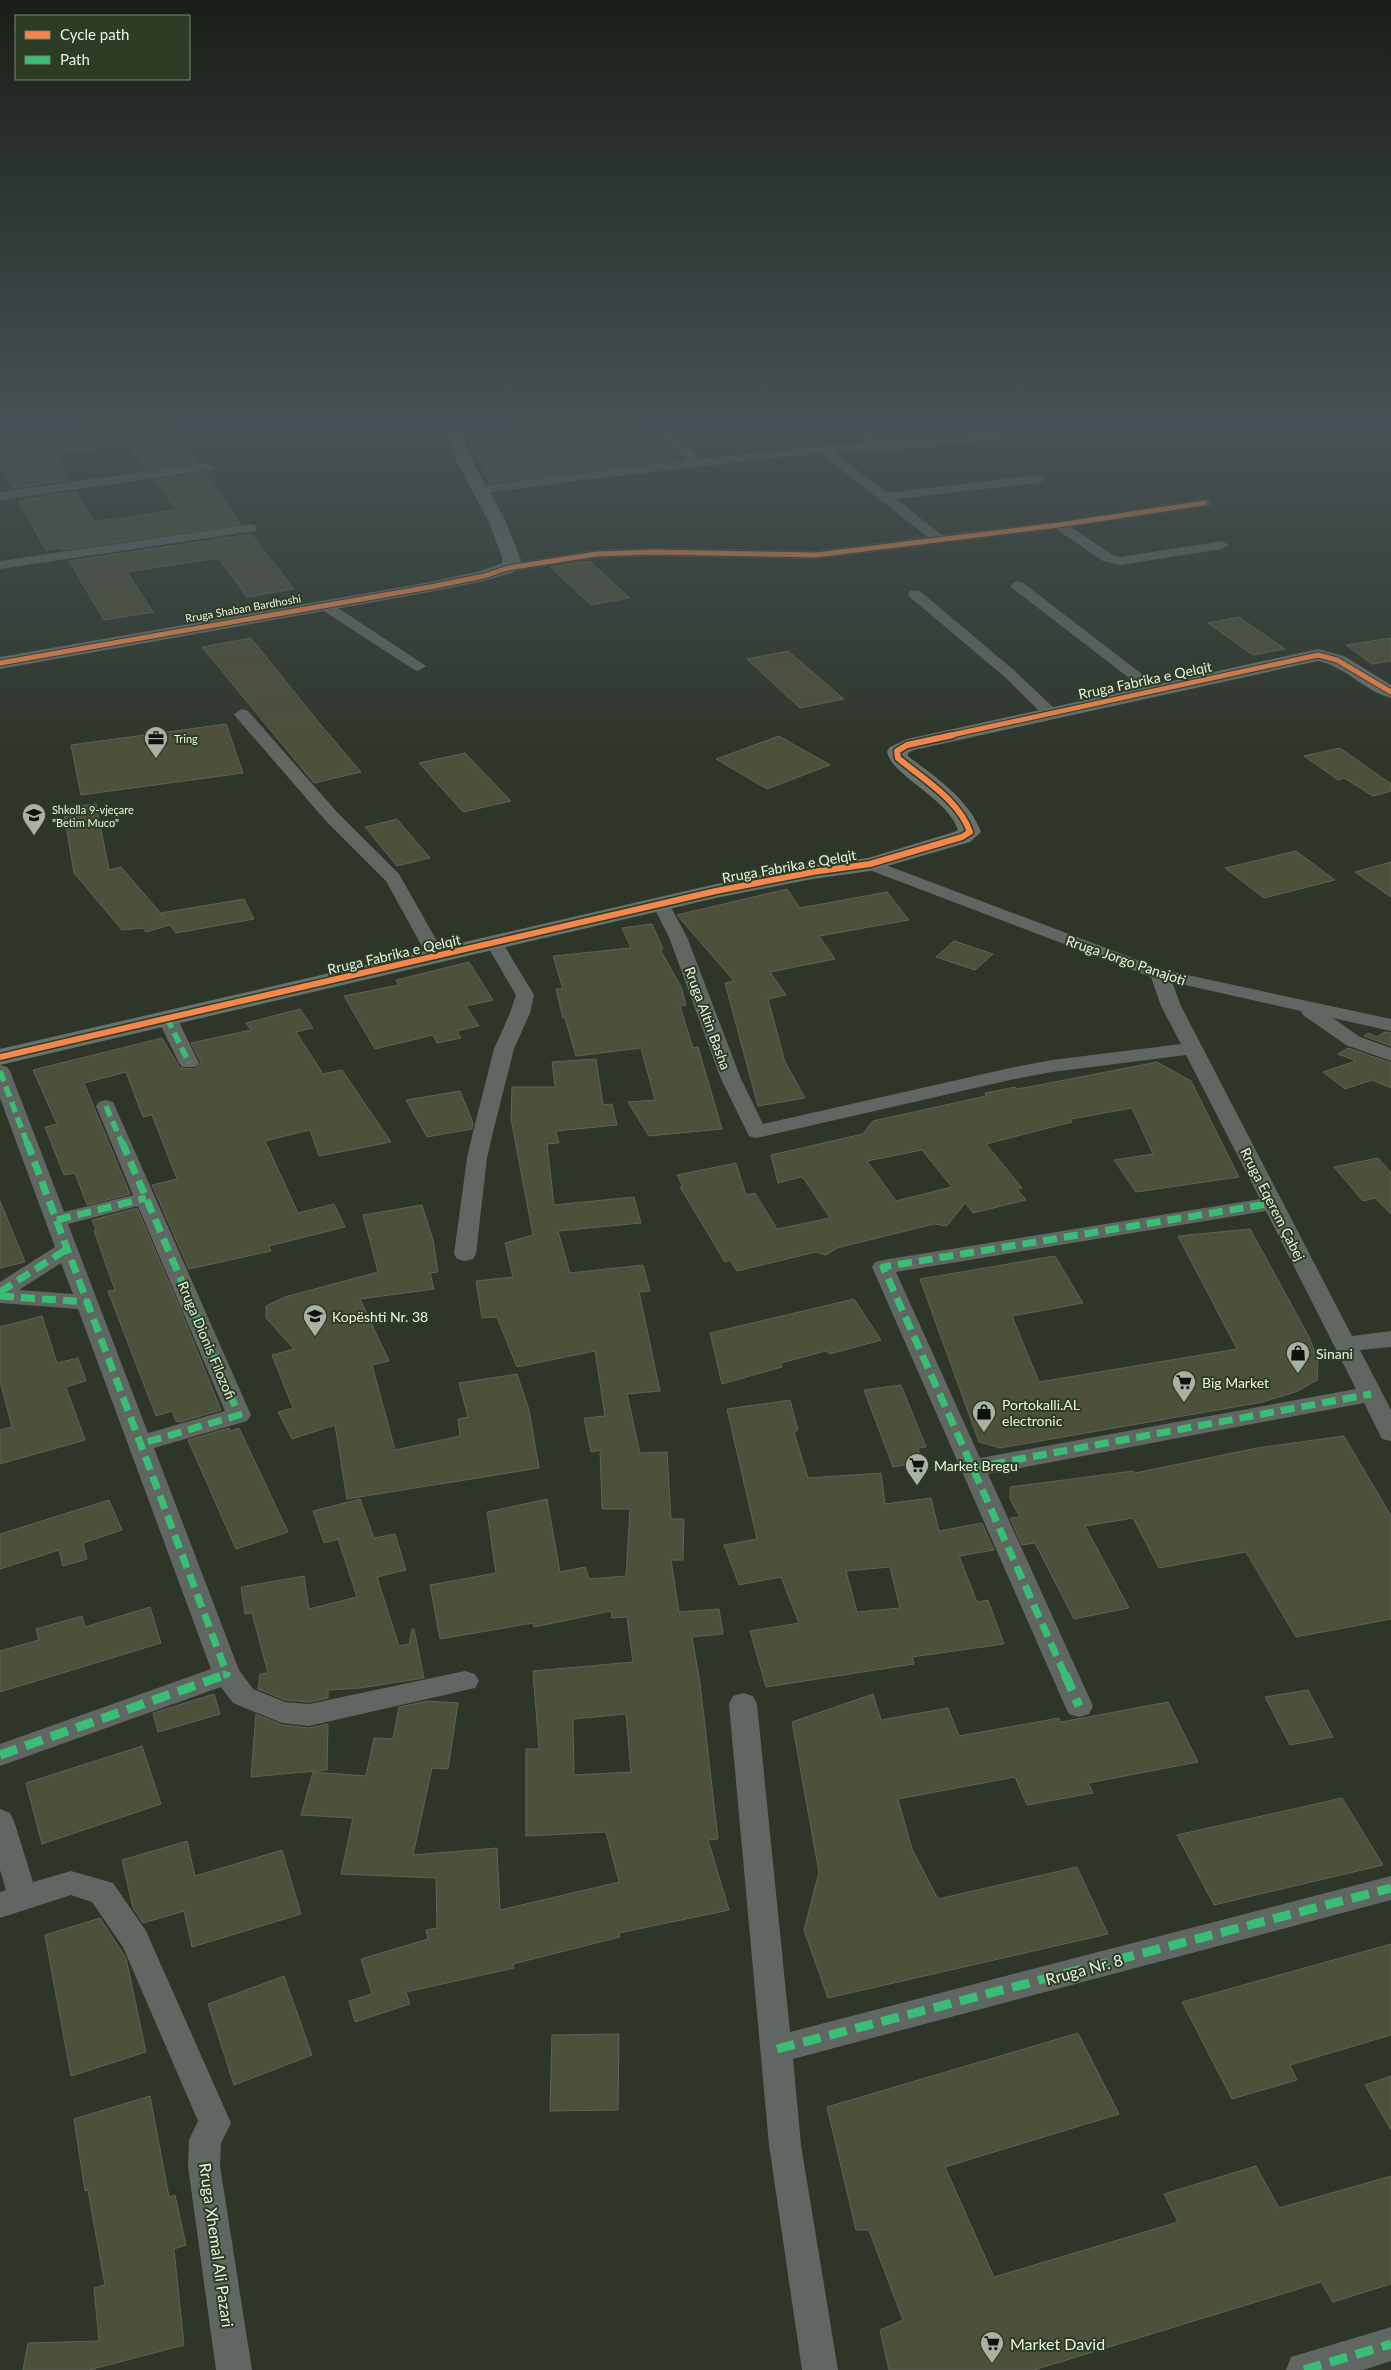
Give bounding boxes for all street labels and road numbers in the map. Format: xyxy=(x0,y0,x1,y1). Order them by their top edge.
street label: Rruga Shaban Bardhoshi xyxy=(184,591,302,625)
street label: Rruga Fabrika e Qelqit xyxy=(1077,658,1213,702)
street label: Rruga Fabrika e Qelqit xyxy=(720,846,858,886)
street label: Rruga Fabrika e Qelqit xyxy=(326,930,462,978)
street label: Rruga Jorgo Panajoti xyxy=(1064,931,1188,989)
street label: Rruga Altin Basha xyxy=(681,964,735,1072)
street label: Rruga Eqerem Çabej xyxy=(1237,1145,1309,1263)
street label: Rruga Dionis Filozofi xyxy=(174,1279,240,1401)
street label: Rruga Nr. 8 xyxy=(1043,1950,1125,1988)
street label: Rruga Xhemal Ali Pazari xyxy=(196,2162,238,2328)

